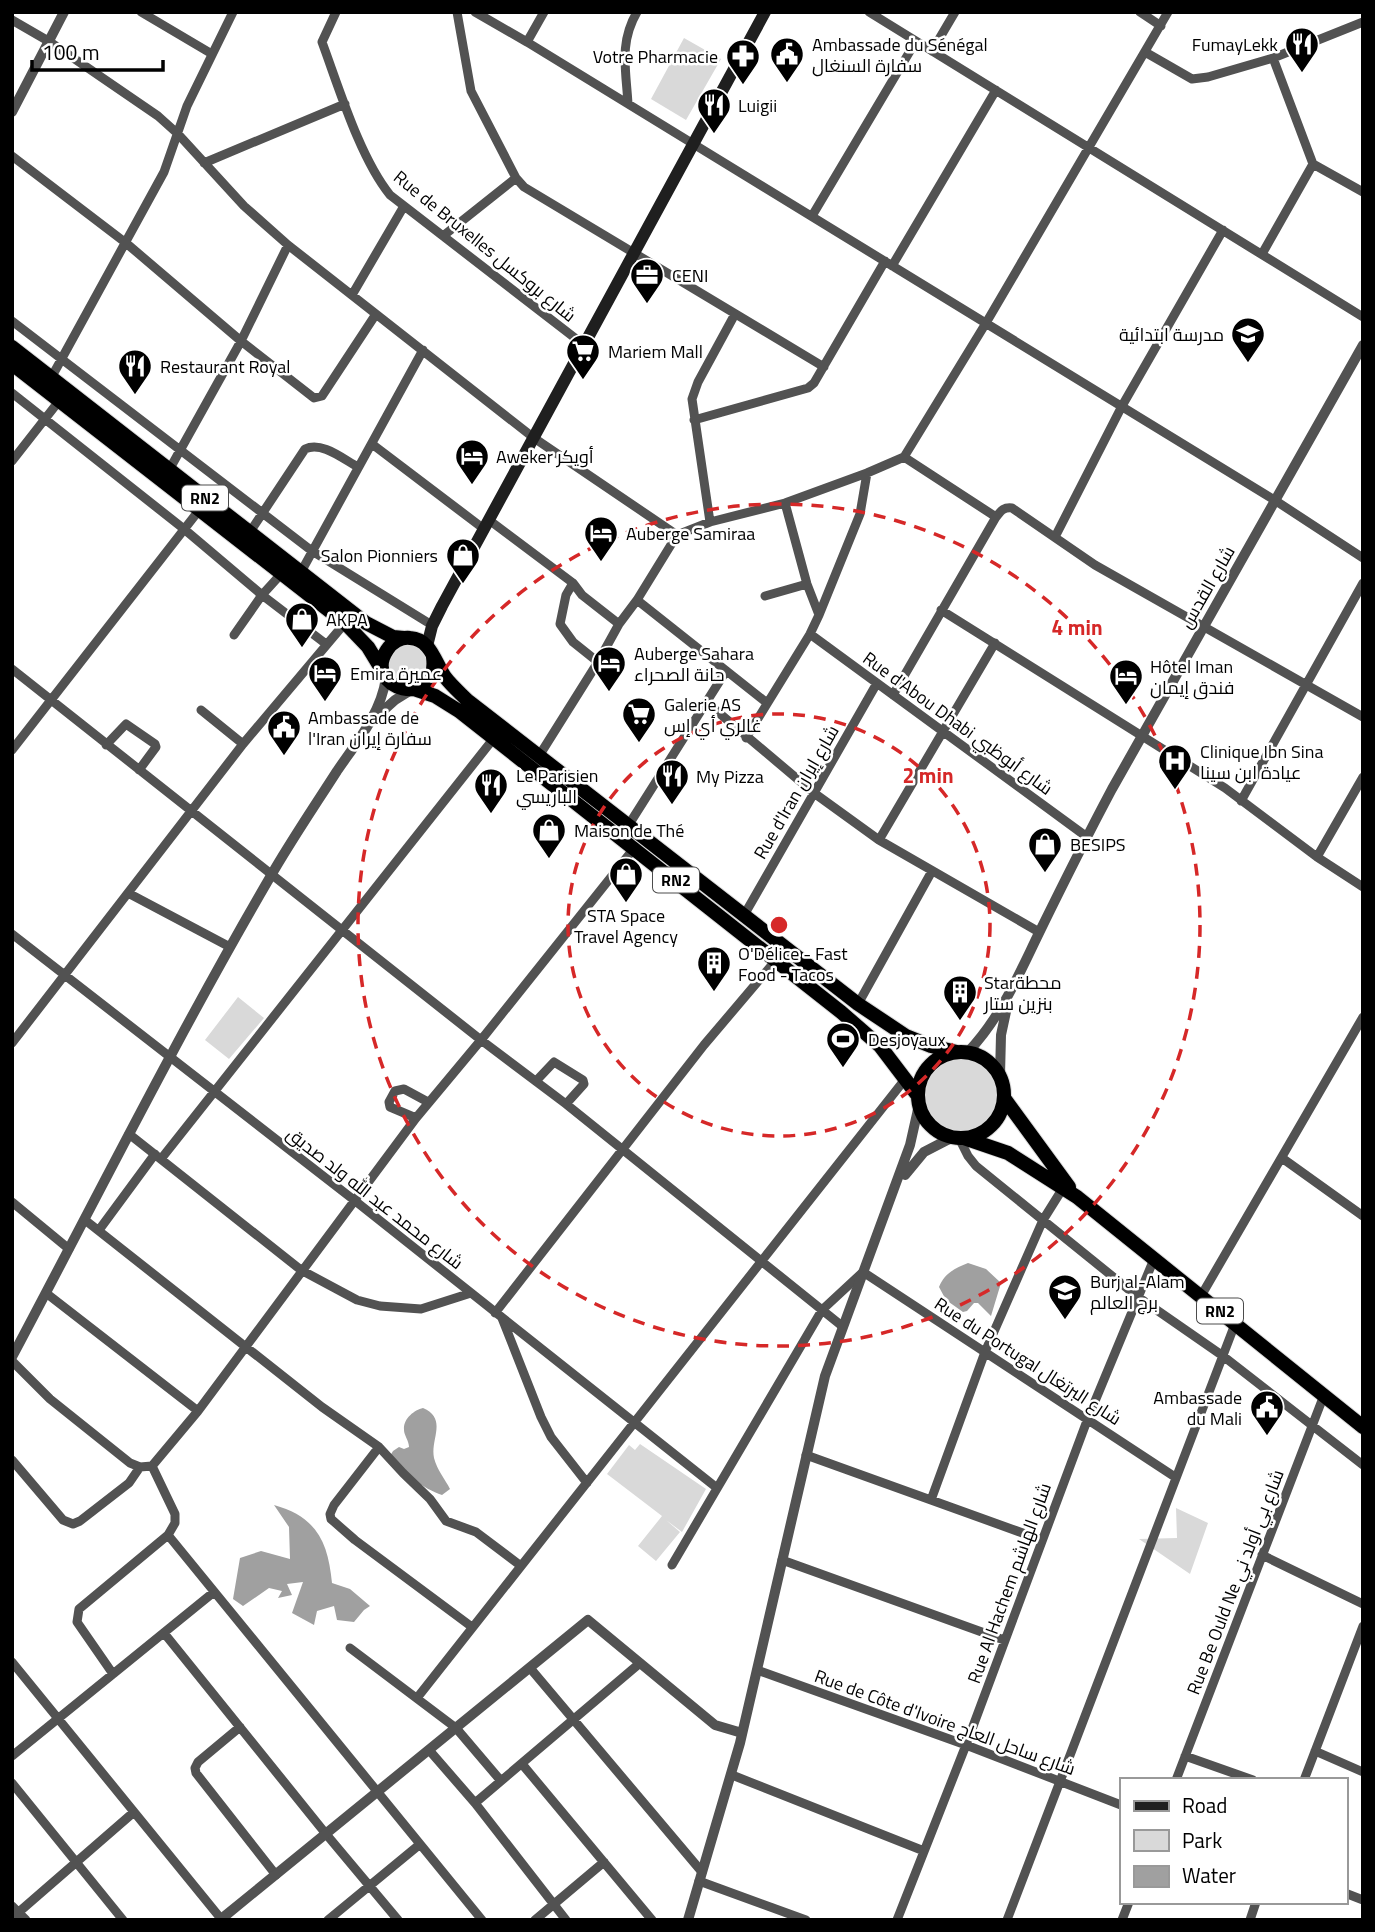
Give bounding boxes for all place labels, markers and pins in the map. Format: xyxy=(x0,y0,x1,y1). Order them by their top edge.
restaurant icon: FumayLekk xyxy=(1283,25,1321,74)
place label: Ambassade du Sénégal سفارة السنغال xyxy=(812,31,988,79)
place label: FumayLekk xyxy=(1192,31,1278,58)
public building icon: Ambassade du Sénégal سفارة السنغال xyxy=(768,35,806,84)
pharmacy icon: Votre Pharmacie xyxy=(724,37,762,86)
place label: Votre Pharmacie xyxy=(593,43,718,70)
restaurant icon: Luigii xyxy=(695,86,733,135)
place label: Luigii xyxy=(738,92,777,119)
office icon: CENI xyxy=(628,256,666,305)
place label: CENI xyxy=(672,262,708,289)
school or university icon: مدرسة ابتدائية xyxy=(1229,315,1267,364)
place label: مدرسة ابتدائية xyxy=(1119,321,1224,348)
supermarket icon: Mariem Mall xyxy=(564,332,602,381)
place label: Mariem Mall xyxy=(608,338,703,365)
restaurant icon: Restaurant Royal xyxy=(116,347,154,396)
place label: Restaurant Royal xyxy=(160,353,290,380)
hotel icon: Aweker أويكر xyxy=(453,437,491,486)
place label: Aweker أويكر xyxy=(496,443,594,470)
hotel icon: Auberge Samiraa xyxy=(582,514,620,563)
place label: Auberge Samiraa xyxy=(626,520,755,547)
shop icon: Salon Pionniers xyxy=(444,536,482,585)
place label: Salon Pionniers xyxy=(321,542,438,569)
shop icon: AKPA xyxy=(283,600,321,649)
place label: AKPA xyxy=(326,606,368,633)
place label: Auberge Sahara حانة الصحراء xyxy=(634,640,754,688)
hotel icon: Auberge Sahara حانة الصحراء xyxy=(590,644,628,693)
place label: Hôtel Iman فندق إيمان xyxy=(1150,653,1234,701)
hotel icon: Emira عميرة xyxy=(306,654,344,703)
hotel icon: Hôtel Iman فندق إيمان xyxy=(1107,657,1145,706)
place label: Emira عميرة xyxy=(350,660,442,687)
place label: Galerie AS غالري أي إس xyxy=(664,691,762,740)
supermarket icon: Galerie AS غالري أي إس xyxy=(620,695,658,744)
place label: Ambassade de l'Iran سفارة إيران xyxy=(308,704,432,752)
public building icon: Ambassade de l'Iran سفارة إيران xyxy=(265,708,303,757)
place label: Clinique Ibn Sina عيادة ابن سينا xyxy=(1200,738,1323,786)
hospital icon: Clinique Ibn Sina عيادة ابن سينا xyxy=(1156,742,1194,791)
restaurant icon: My Pizza xyxy=(653,757,691,806)
place label: Le Parisien الباريسي xyxy=(516,762,598,810)
place label: My Pizza xyxy=(696,763,764,790)
restaurant icon: Le Parisien الباريسي xyxy=(472,766,510,815)
shop icon: Maison de Thé xyxy=(530,811,568,860)
place label: Maison de Thé xyxy=(574,817,684,844)
shop icon: BESIPS xyxy=(1026,825,1064,874)
place label: BESIPS xyxy=(1070,831,1126,858)
shop icon: STA Space Travel Agency xyxy=(607,855,645,904)
place label: STA Space Travel Agency xyxy=(574,902,678,950)
centre of rings xyxy=(767,913,791,937)
place label: O'Délice - Fast Food - Tacos xyxy=(738,940,848,988)
building icon: O'Délice - Fast Food - Tacos xyxy=(695,944,733,993)
place label: Starمحطة بنزين ستار xyxy=(983,969,1061,1017)
building icon: Starمحطة بنزين ستار xyxy=(941,973,979,1022)
sports icon: Desjoyaux xyxy=(824,1020,862,1069)
place label: Desjoyaux xyxy=(868,1026,946,1053)
place label: Burj al-Alam برج العالم xyxy=(1090,1268,1185,1316)
school or university icon: Burj al-Alam برج العالم xyxy=(1046,1272,1084,1321)
place label: Ambassade du Mali xyxy=(1153,1384,1242,1432)
public building icon: Ambassade du Mali xyxy=(1248,1388,1286,1437)

